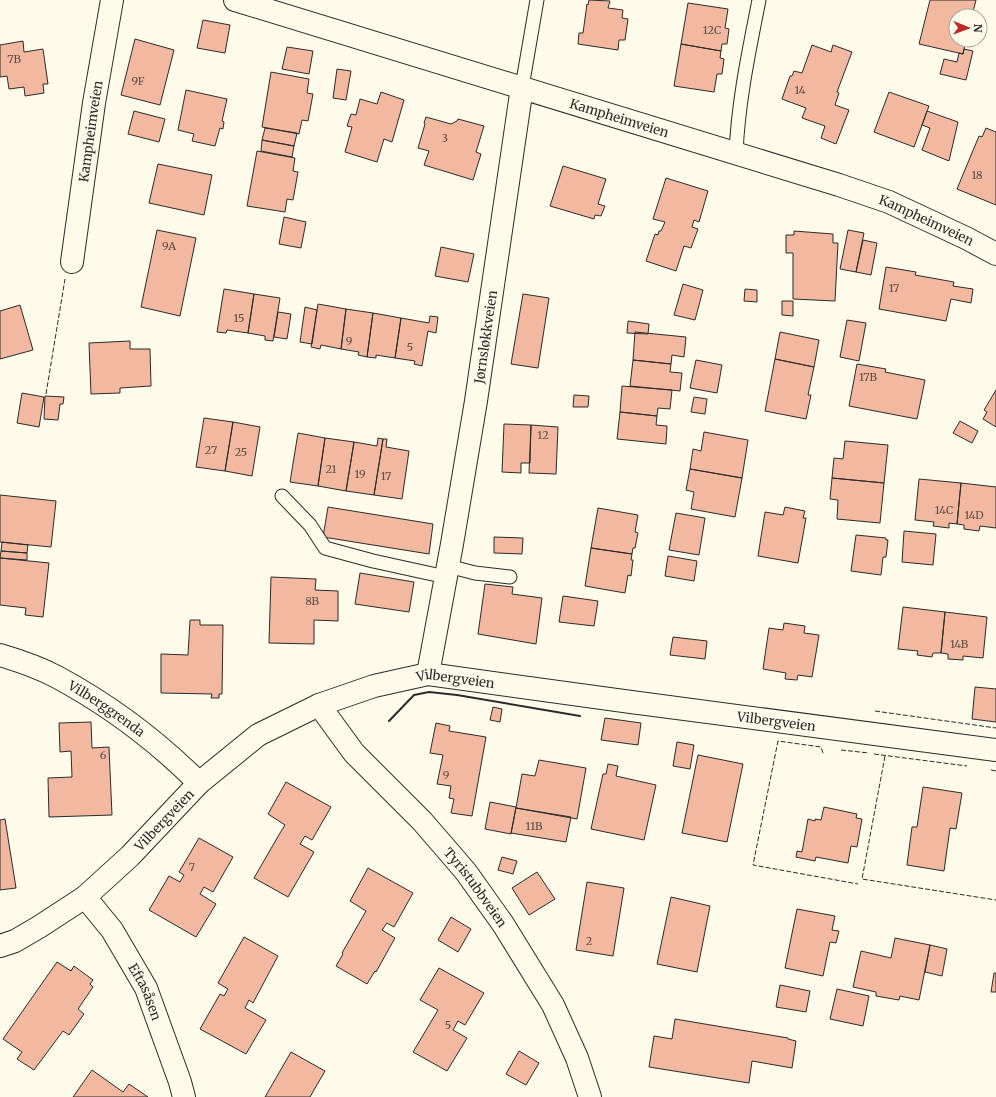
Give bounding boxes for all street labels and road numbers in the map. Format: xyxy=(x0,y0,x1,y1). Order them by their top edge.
street label: Kampheimveien xyxy=(75,79,106,183)
street label: Kampheimveien xyxy=(568,95,671,141)
street label: Kampheimveien xyxy=(877,191,977,249)
street label: Jørnsløkkveien xyxy=(470,289,501,386)
street label: Vilbergveien xyxy=(414,666,496,692)
street label: Vilberggrenda xyxy=(64,676,149,740)
street label: Vilbergveien xyxy=(735,707,817,735)
street label: Vilbergveien xyxy=(130,785,198,855)
street label: Tyristubbveien xyxy=(440,844,511,931)
street label: Eftasåsen xyxy=(125,960,166,1023)

